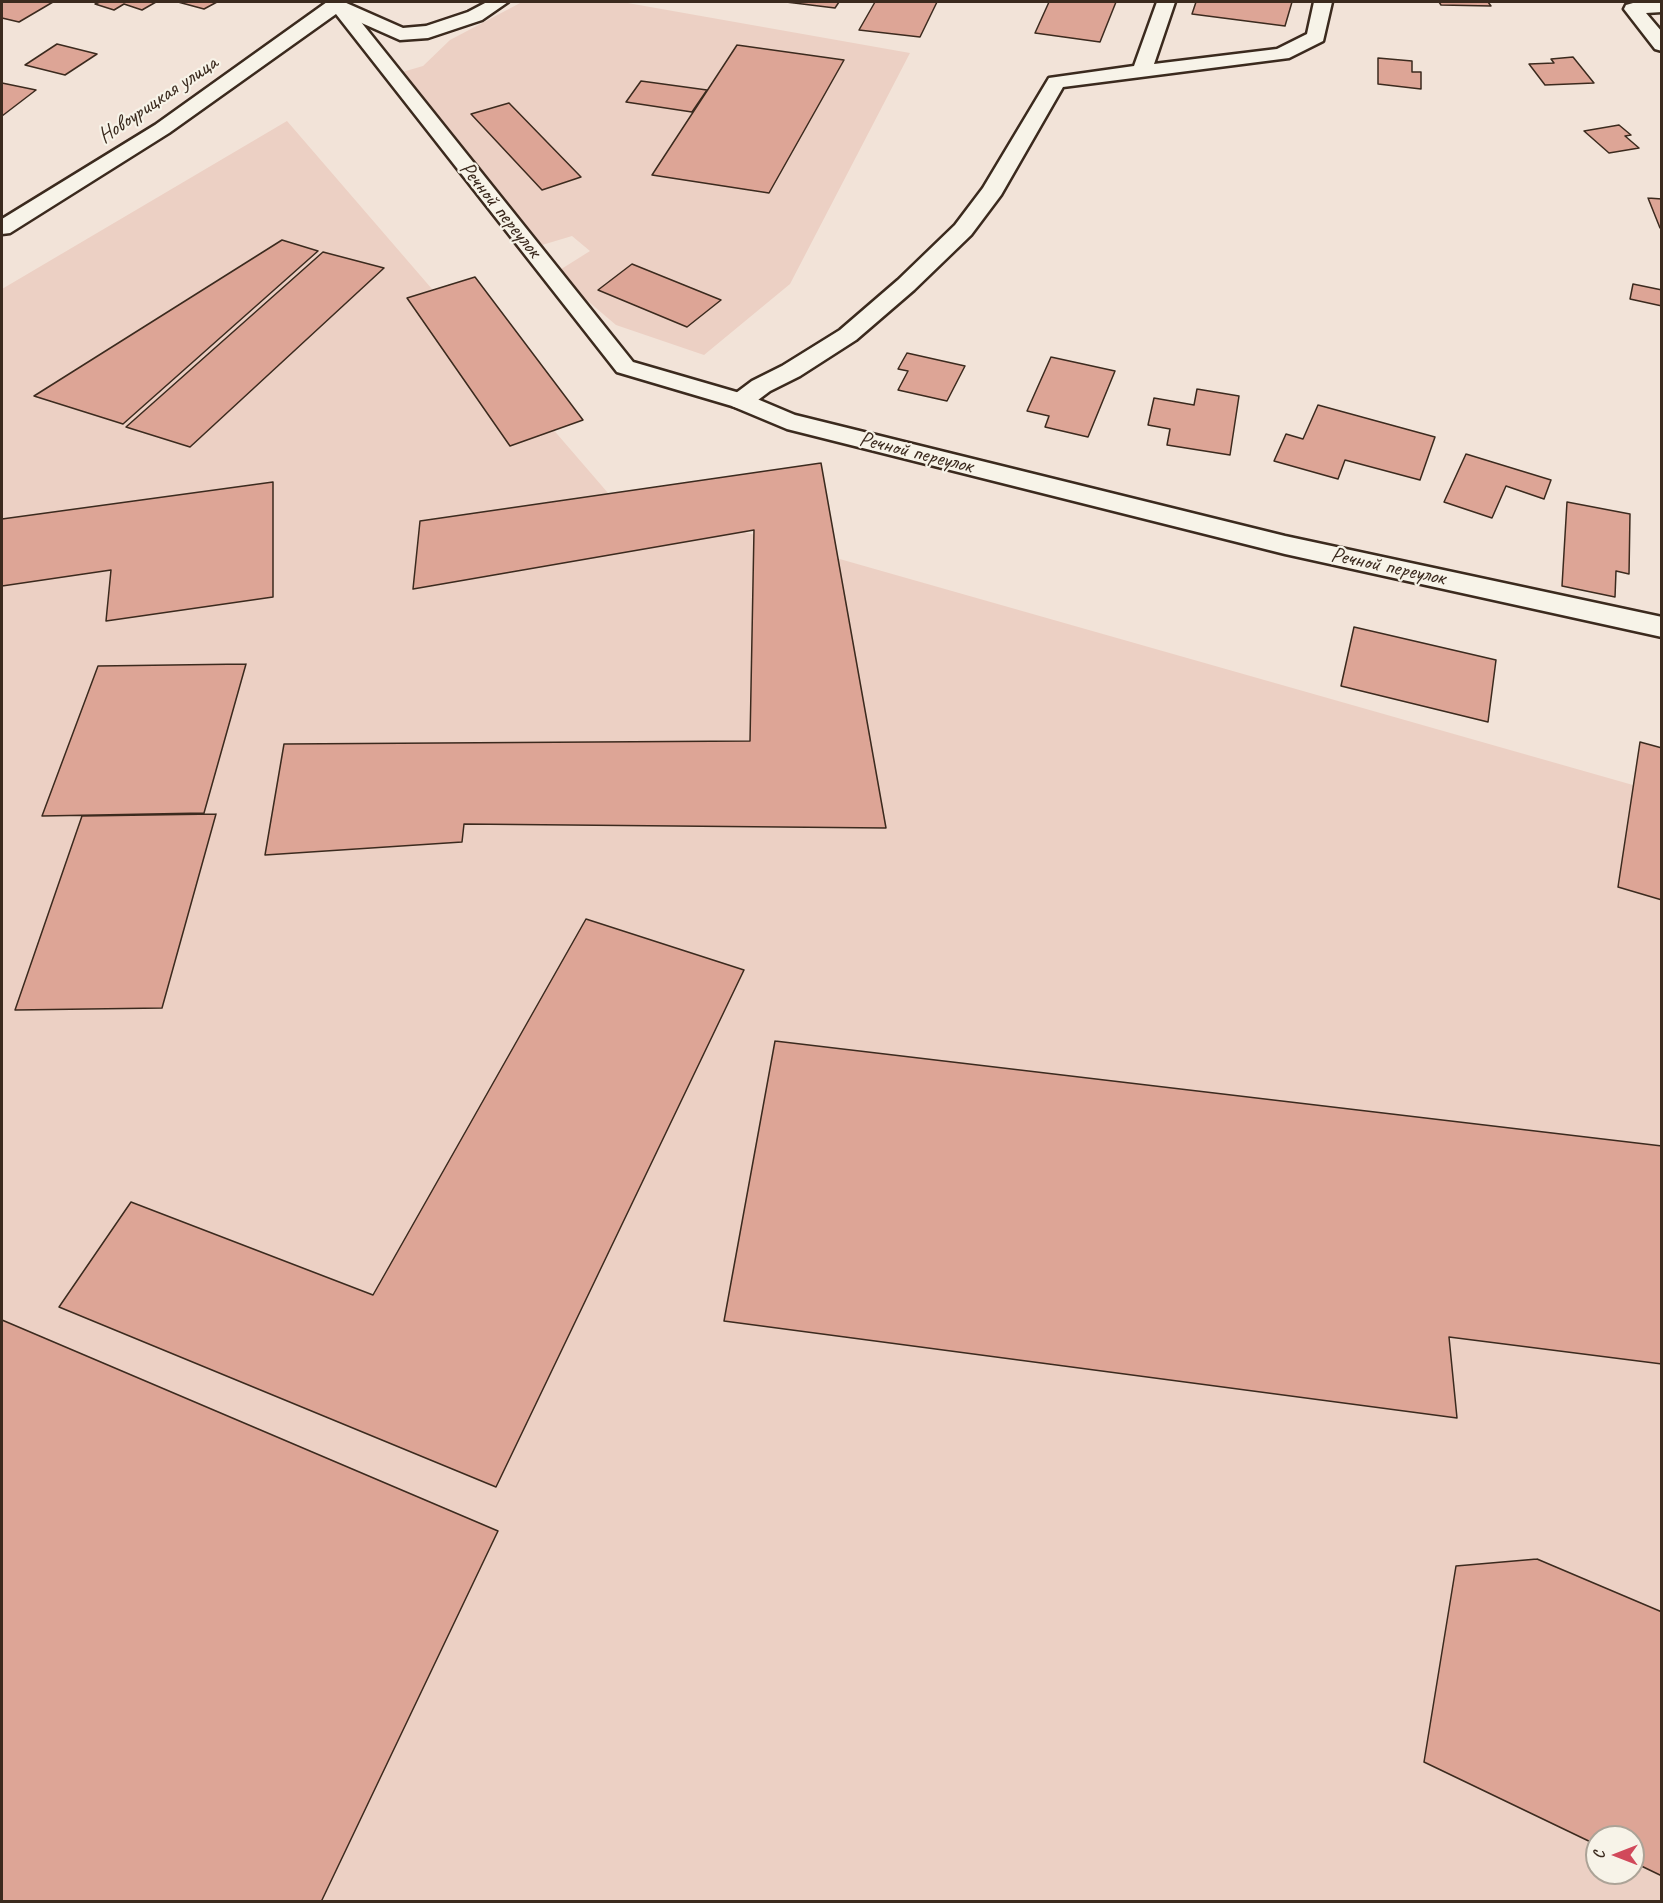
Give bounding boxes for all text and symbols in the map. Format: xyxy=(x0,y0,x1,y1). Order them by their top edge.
street label: Новоурицкая улица xyxy=(93,50,223,150)
street label: Речной переулок xyxy=(453,157,547,263)
street label: Речной переулок xyxy=(856,426,976,480)
street label: Речной переулок xyxy=(1328,542,1448,592)
north arrow xyxy=(1585,1825,1645,1885)
text: С xyxy=(1589,1851,1609,1859)

